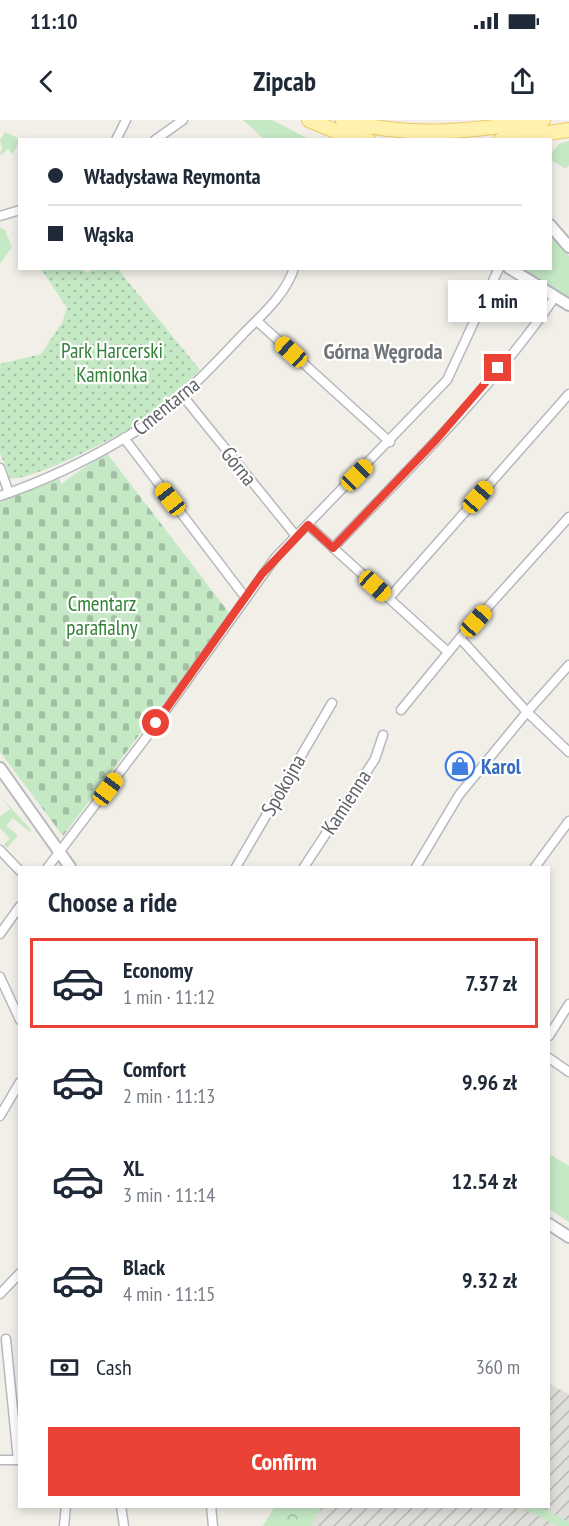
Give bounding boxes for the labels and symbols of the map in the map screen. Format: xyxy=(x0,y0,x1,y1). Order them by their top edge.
callout: 1 min xyxy=(448,281,548,323)
car xyxy=(272,333,310,371)
park label: Park Harcerski Kamionka xyxy=(61,337,163,388)
district label: Górna Węgroda xyxy=(323,337,443,365)
route end xyxy=(484,354,511,381)
street label: Cmentarna xyxy=(127,371,205,441)
street label: Górna xyxy=(215,441,263,491)
car xyxy=(338,456,376,494)
car xyxy=(459,478,497,516)
car xyxy=(152,479,188,519)
car xyxy=(356,567,394,605)
park label: Cmentarz parafialny xyxy=(66,590,138,641)
car xyxy=(457,602,495,640)
route start xyxy=(142,709,169,736)
street label: Spokojna xyxy=(255,750,311,820)
shop icon: Karol xyxy=(444,750,476,782)
place label: Karol xyxy=(481,753,522,780)
street label: Kamienna xyxy=(315,764,377,840)
car xyxy=(90,769,126,809)

